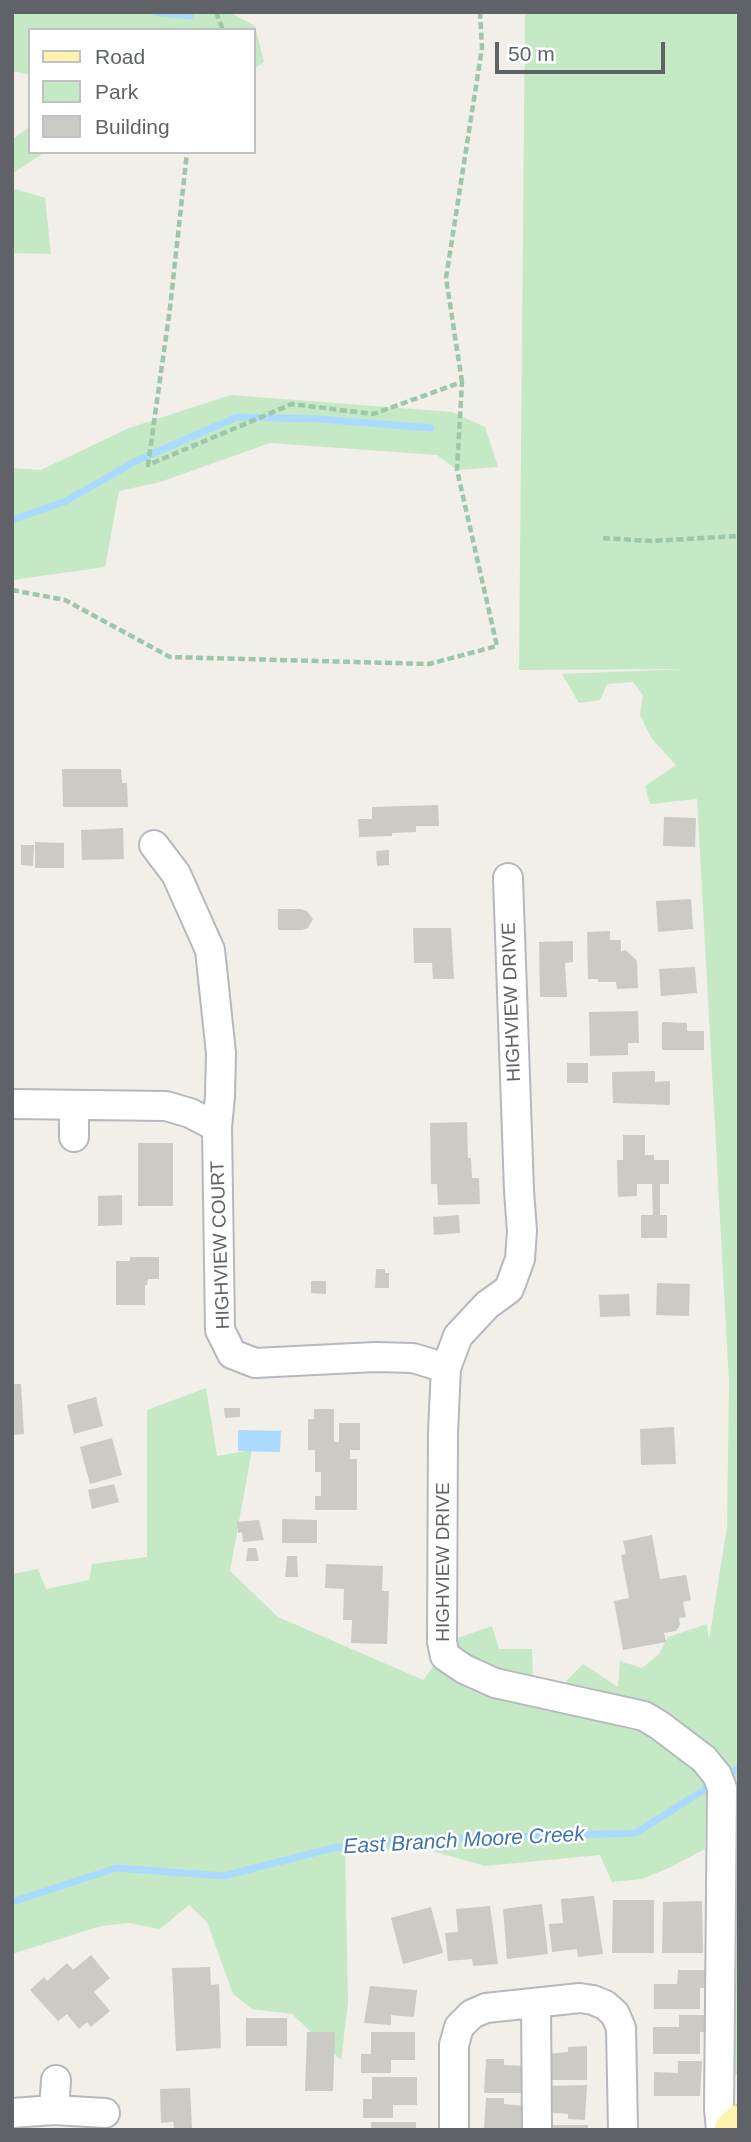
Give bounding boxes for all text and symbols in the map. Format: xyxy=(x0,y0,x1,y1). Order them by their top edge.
legend xyxy=(28,28,256,154)
scale bar xyxy=(499,28,669,72)
text: 50 m xyxy=(508,42,555,65)
text: Road xyxy=(95,45,145,68)
text: Park xyxy=(95,80,138,103)
text: Building xyxy=(95,115,170,138)
street label: HIGHVIEW DRIVE xyxy=(498,922,526,1082)
street label: HIGHVIEW COURT xyxy=(207,1160,235,1330)
street label: HIGHVIEW DRIVE xyxy=(433,1482,455,1642)
water label: East Branch Moore Creek xyxy=(343,1822,585,1860)

